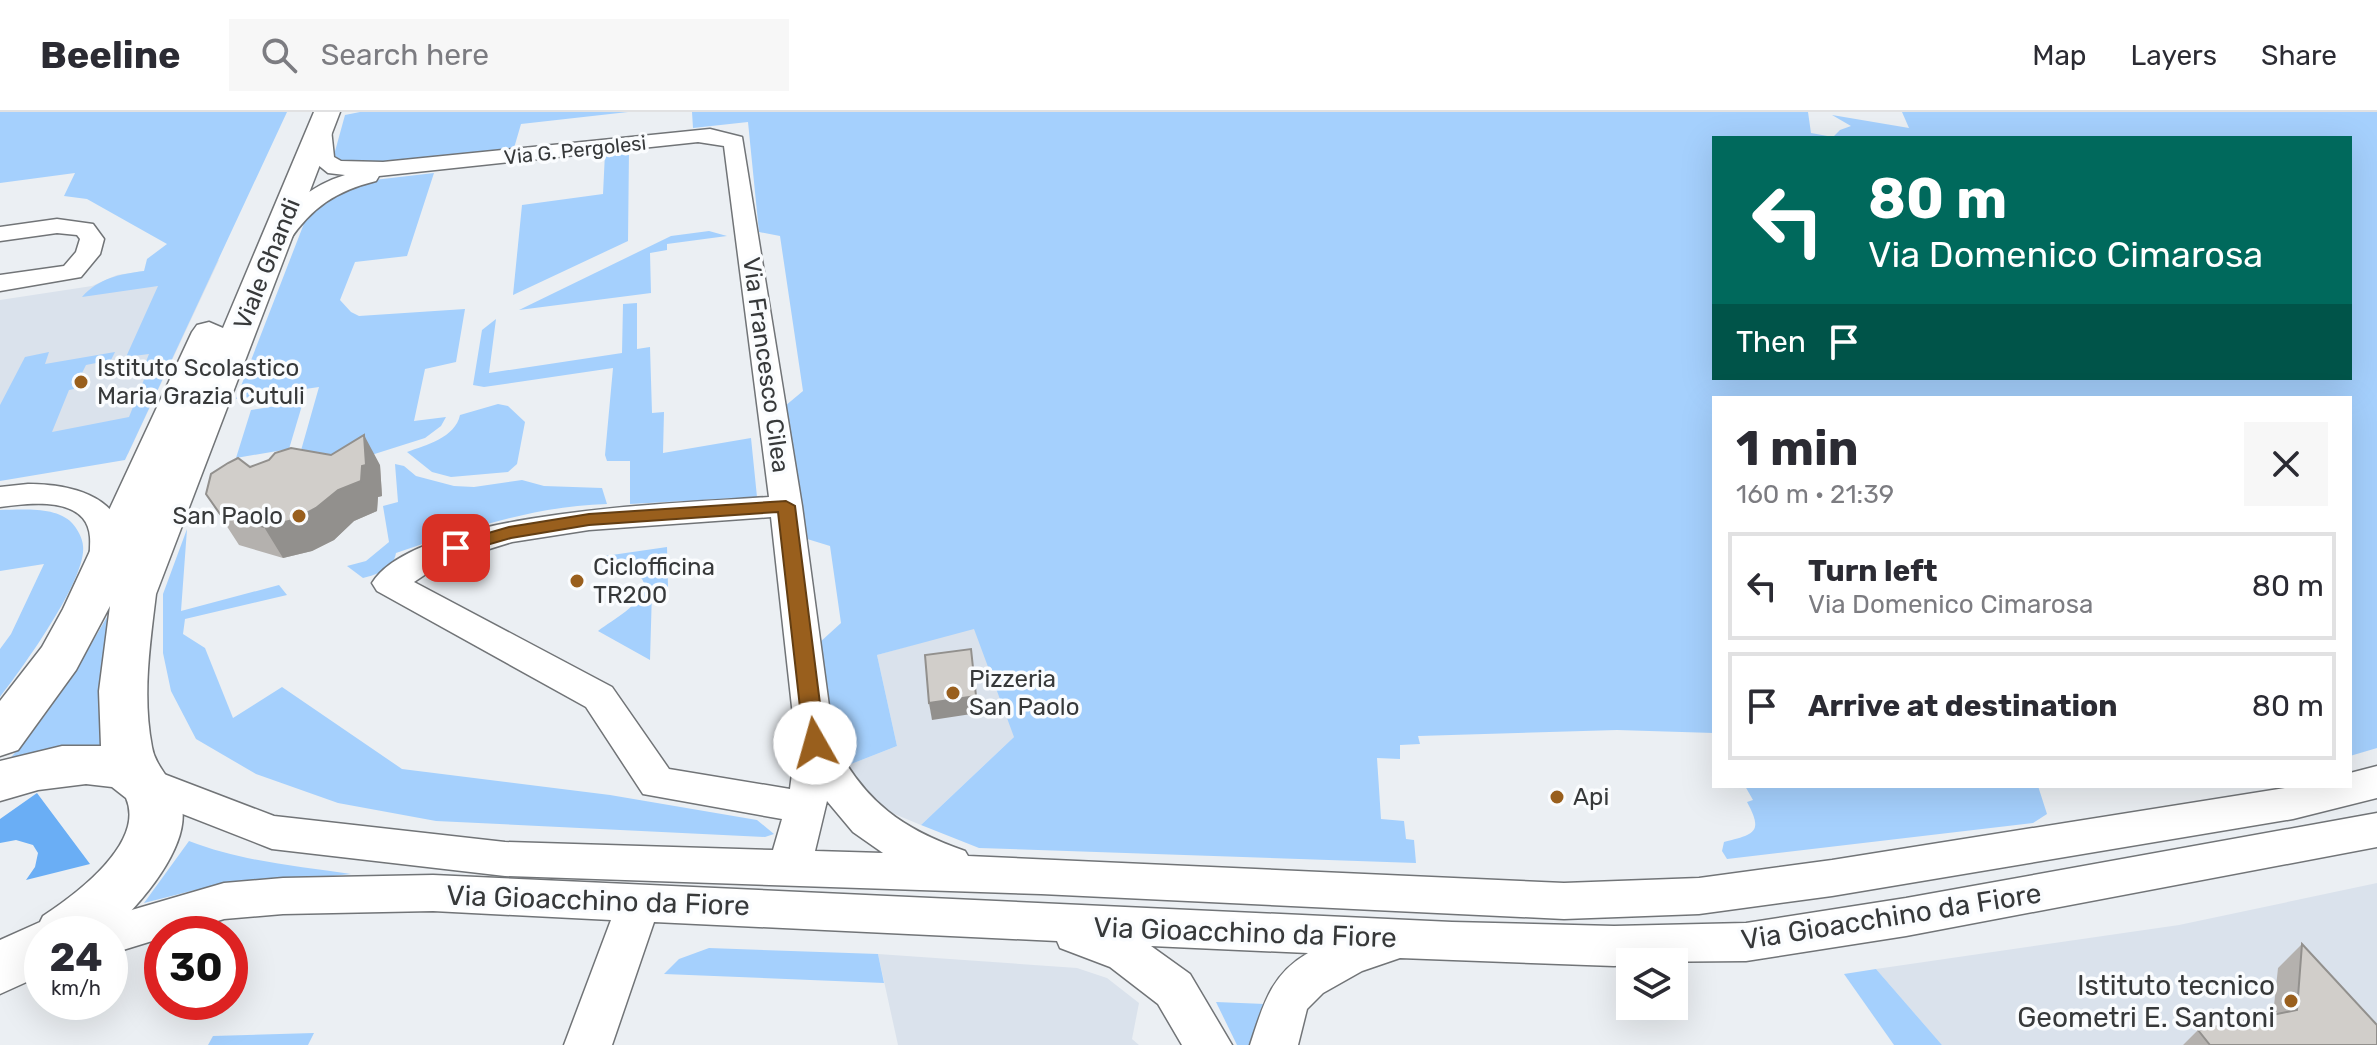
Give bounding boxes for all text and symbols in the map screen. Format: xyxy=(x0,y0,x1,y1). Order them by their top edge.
search box xyxy=(229,19,789,91)
text: Beeline xyxy=(40,32,181,78)
icon: search xyxy=(257,33,301,77)
text: Search here xyxy=(321,37,489,73)
text: Map xyxy=(2032,39,2087,72)
text: Layers xyxy=(2131,39,2217,72)
text: Share xyxy=(2261,39,2337,72)
street label: Via G. Pergolesi xyxy=(503,131,647,169)
text: 80 m xyxy=(1868,166,2007,232)
icon: left xyxy=(1736,168,1840,272)
street label: Viale Ghandi xyxy=(228,194,306,334)
text: Via Domenico Cimarosa xyxy=(1868,233,2263,276)
street label: Via Francesco Cilea xyxy=(737,256,795,474)
icon: arrive xyxy=(1822,320,1866,364)
text: Then xyxy=(1736,324,1806,360)
place label: Istituto Scolastico Maria Grazia Cutuli xyxy=(97,354,305,410)
marker: Istituto Scolastico Maria Grazia Cutuli xyxy=(72,373,90,391)
text: 1 min xyxy=(1736,420,1859,477)
button: close xyxy=(2244,422,2328,506)
text: 160 m · 21:39 xyxy=(1736,479,1894,510)
place label: San Paolo xyxy=(173,502,283,530)
marker: San Paolo xyxy=(290,507,308,525)
pin xyxy=(422,514,490,582)
icon: arrive xyxy=(434,526,478,570)
place label: Ciclofficina TR200 xyxy=(593,553,715,609)
text: Turn left xyxy=(1808,553,1938,589)
icon: left xyxy=(1740,564,1784,608)
text: 80 m xyxy=(2252,568,2324,604)
marker: Ciclofficina TR200 xyxy=(568,572,586,590)
text: Via Domenico Cimarosa xyxy=(1808,589,2093,620)
place label: Pizzeria San Paolo xyxy=(969,665,1079,721)
marker: Pizzeria San Paolo xyxy=(944,684,962,702)
icon: arrive xyxy=(1740,684,1784,728)
text: Arrive at destination xyxy=(1808,688,2118,724)
text: 80 m xyxy=(2252,688,2324,724)
position arrow xyxy=(773,701,857,785)
place label: Api xyxy=(1573,783,1609,811)
marker: Api xyxy=(1548,788,1566,806)
street label: Via Gioacchino da Fiore xyxy=(1739,876,2044,957)
street label: Via Gioacchino da Fiore xyxy=(446,879,750,922)
street label: Via Gioacchino da Fiore xyxy=(1093,911,1397,954)
speed limit sign: 30 xyxy=(144,916,248,1020)
text: 24 xyxy=(49,934,103,981)
map controls xyxy=(1616,948,1688,1020)
button: layers xyxy=(1616,948,1688,1020)
place label: Istituto tecnico Geometri E. Santoni xyxy=(2017,969,2275,1034)
text: km/h xyxy=(51,976,101,1000)
marker: Istituto tecnico Geometri E. Santoni xyxy=(2282,992,2300,1010)

